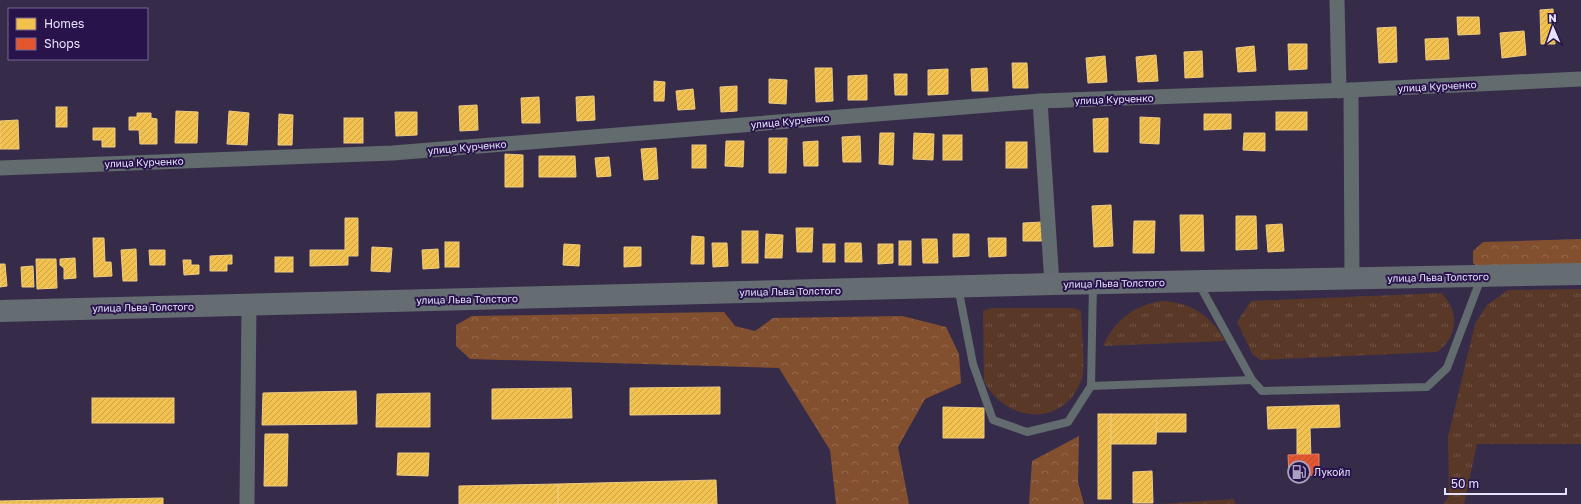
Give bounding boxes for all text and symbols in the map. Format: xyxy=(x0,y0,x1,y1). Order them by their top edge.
legend xyxy=(8,8,148,60)
north arrow xyxy=(1533,8,1573,48)
text: N xyxy=(1548,11,1557,24)
text: Homes xyxy=(44,16,84,31)
text: Shops xyxy=(44,36,80,51)
street label: улица Курченко xyxy=(1397,78,1477,94)
street label: улица Курченко xyxy=(1074,92,1154,106)
street label: улица Курченко xyxy=(750,112,830,130)
street label: улица Курченко xyxy=(427,138,507,156)
street label: улица Курченко xyxy=(104,155,184,169)
street label: улица Льва Толстого xyxy=(1387,270,1489,284)
street label: улица Льва Толстого xyxy=(1063,276,1165,290)
street label: улица Льва Толстого xyxy=(739,284,841,298)
street label: улица Льва Толстого xyxy=(416,292,518,306)
street label: улица Льва Толстого xyxy=(92,300,194,314)
fuel station icon: Лукойл xyxy=(1286,459,1312,485)
place label: Лукойл xyxy=(1314,466,1350,478)
scale bar xyxy=(1445,470,1566,496)
text: 50 m xyxy=(1451,476,1479,491)

